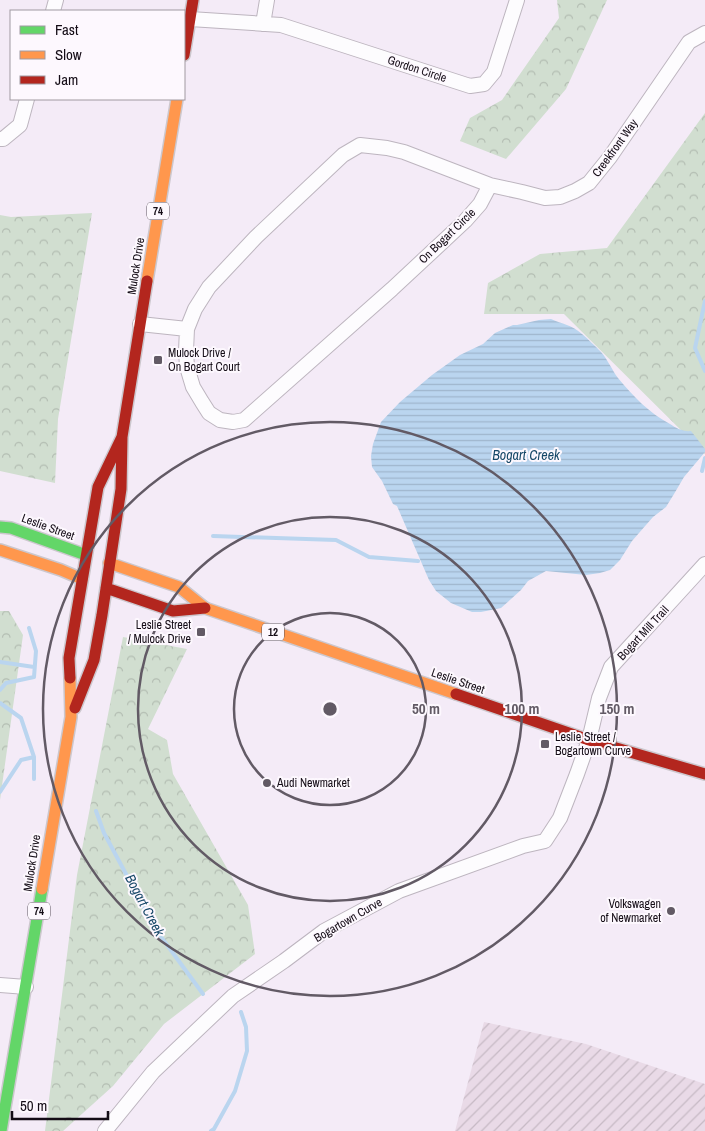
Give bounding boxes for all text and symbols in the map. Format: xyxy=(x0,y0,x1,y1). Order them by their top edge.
legend xyxy=(10,10,185,100)
text: Fast xyxy=(55,19,79,40)
text: Slow xyxy=(55,44,82,65)
street label: Gordon Circle xyxy=(385,52,449,86)
text: Jam xyxy=(55,69,78,90)
street label: Creekfront Way xyxy=(589,116,641,180)
road number: 74 xyxy=(147,202,169,220)
street label: On Bogart Circle xyxy=(415,205,479,267)
street label: Mulock Drive xyxy=(124,236,148,296)
place label: Mulock Drive / On Bogart Court xyxy=(168,345,240,375)
marker: Mulock Drive / On Bogart Court xyxy=(152,354,164,366)
water label: Bogart Creek xyxy=(492,446,561,464)
street label: Leslie Street xyxy=(19,510,77,544)
street label: Bogart Mill Trail xyxy=(614,602,672,664)
place label: Leslie Street / Mulock Drive xyxy=(128,617,191,647)
road number: 12 xyxy=(262,624,284,640)
marker: Leslie Street / Mulock Drive xyxy=(195,626,207,638)
street label: Leslie Street xyxy=(429,664,487,698)
text: 50 m xyxy=(412,698,440,719)
text: 100 m xyxy=(505,698,539,719)
text: 150 m xyxy=(600,698,634,719)
centre of rings xyxy=(321,700,339,718)
place label: Leslie Street / Bogartown Curve xyxy=(555,729,631,759)
marker: Leslie Street / Bogartown Curve xyxy=(539,738,551,750)
place label: Audi Newmarket xyxy=(276,775,350,791)
marker: Audi Newmarket xyxy=(261,777,273,789)
street label: Mulock Drive xyxy=(20,833,44,893)
water label: Bogart Creek xyxy=(121,871,169,940)
street label: Bogartown Curve xyxy=(311,894,385,946)
place label: Volkswagen of Newmarket xyxy=(600,896,661,926)
road number: 74 xyxy=(28,902,50,919)
marker: Volkswagen of Newmarket xyxy=(665,905,677,917)
scale bar xyxy=(12,1088,109,1120)
text: 50 m xyxy=(20,1095,47,1116)

